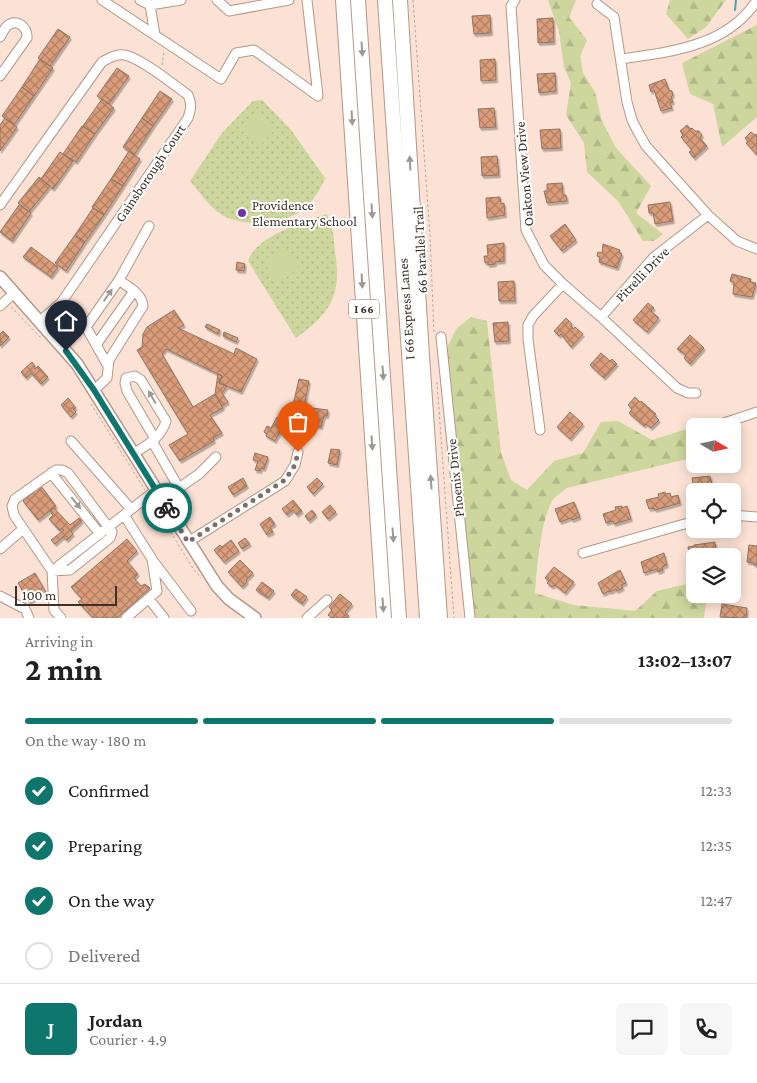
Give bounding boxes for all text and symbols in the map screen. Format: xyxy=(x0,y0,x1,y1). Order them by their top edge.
one-way arrow xyxy=(358,41,366,57)
one-way arrow xyxy=(348,111,356,127)
street label: Gainsborough Court xyxy=(111,121,189,225)
street label: Oakton View Drive xyxy=(511,121,537,227)
one-way arrow xyxy=(406,154,414,170)
place label: Providence Elementary School xyxy=(252,197,357,229)
one-way arrow xyxy=(369,203,377,219)
street label: 66 Parallel Trail xyxy=(410,206,430,294)
marker: Providence Elementary School xyxy=(236,207,248,219)
street label: Pitrelli Drive xyxy=(612,243,672,305)
street label: I 66 Express Lanes xyxy=(394,258,418,360)
one-way arrow xyxy=(358,273,366,289)
one-way arrow xyxy=(103,288,113,302)
pin xyxy=(45,300,87,351)
road number: I 66 xyxy=(349,300,379,318)
icon: home xyxy=(52,307,80,335)
one-way arrow xyxy=(379,365,387,381)
one-way arrow xyxy=(147,391,156,404)
pin xyxy=(277,401,319,452)
icon: bag xyxy=(284,408,312,436)
north arrow xyxy=(686,418,741,472)
map controls xyxy=(686,418,741,603)
one-way arrow xyxy=(369,435,377,451)
street label: Phoenix Drive xyxy=(443,438,467,518)
one-way arrow xyxy=(426,474,434,490)
courier xyxy=(142,483,192,533)
button: locate xyxy=(686,483,741,538)
icon: bike xyxy=(153,494,181,522)
one-way arrow xyxy=(70,497,81,510)
one-way arrow xyxy=(390,527,398,543)
button: layers xyxy=(686,548,741,603)
scale bar xyxy=(15,583,118,606)
text: 100 m xyxy=(22,587,56,603)
one-way arrow xyxy=(379,597,387,613)
text: Arriving in xyxy=(25,633,93,650)
text: 13:02–13:07 xyxy=(638,650,732,671)
text: 2 min xyxy=(25,651,102,687)
text: On the way · 180 m xyxy=(25,732,146,749)
icon: check xyxy=(25,777,53,805)
text: Confirmed xyxy=(68,780,149,801)
text: 12:33 xyxy=(700,782,732,799)
icon: check xyxy=(25,832,53,860)
text: Preparing xyxy=(68,835,142,856)
text: 12:35 xyxy=(700,837,732,854)
icon: check xyxy=(25,887,53,915)
text: On the way xyxy=(68,890,154,911)
text: 12:47 xyxy=(700,892,732,909)
text: Delivered xyxy=(68,945,141,966)
button: chat xyxy=(616,1003,668,1055)
button: phone xyxy=(680,1003,732,1055)
text: Jordan xyxy=(89,1010,143,1031)
text: J xyxy=(48,1018,54,1039)
text: Courier · 4.9 xyxy=(89,1031,167,1048)

